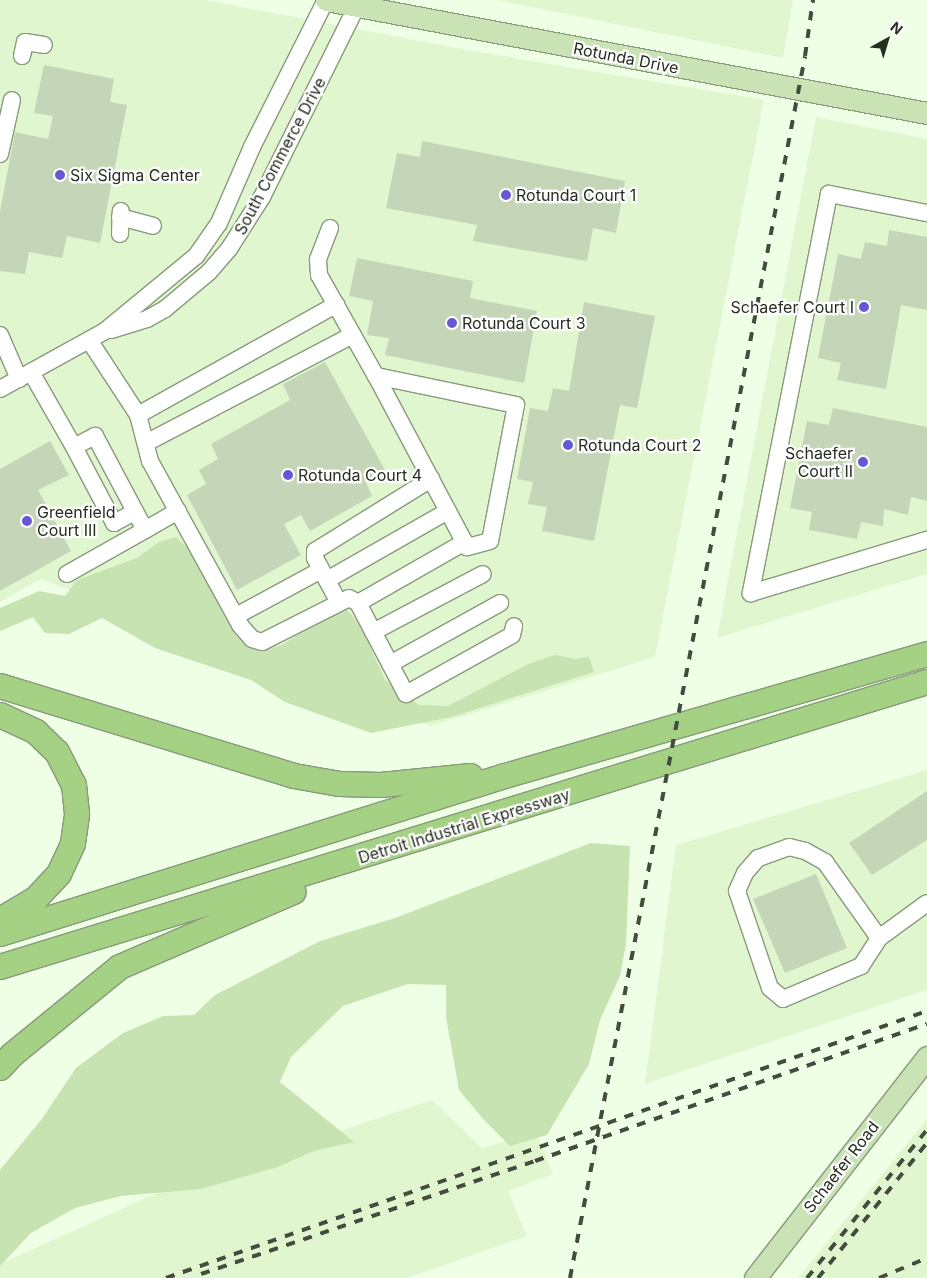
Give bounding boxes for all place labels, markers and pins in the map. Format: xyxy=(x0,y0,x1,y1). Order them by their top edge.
place label: Six Sigma Center xyxy=(70,165,200,185)
marker: Six Sigma Center xyxy=(54,169,66,181)
place label: Rotunda Court 1 xyxy=(516,185,636,205)
marker: Rotunda Court 1 xyxy=(500,189,512,201)
place label: Schaefer Court I xyxy=(730,297,854,317)
marker: Schaefer Court I xyxy=(858,301,870,313)
place label: Rotunda Court 3 xyxy=(462,313,586,333)
marker: Rotunda Court 3 xyxy=(446,317,458,329)
place label: Rotunda Court 2 xyxy=(578,435,702,455)
marker: Rotunda Court 2 xyxy=(562,439,574,451)
place label: Schaefer Court II xyxy=(785,443,853,481)
marker: Schaefer Court II xyxy=(857,456,869,468)
place label: Rotunda Court 4 xyxy=(298,465,422,485)
marker: Rotunda Court 4 xyxy=(282,469,294,481)
place label: Greenfield Court III xyxy=(37,502,116,540)
marker: Greenfield Court III xyxy=(21,515,33,527)

